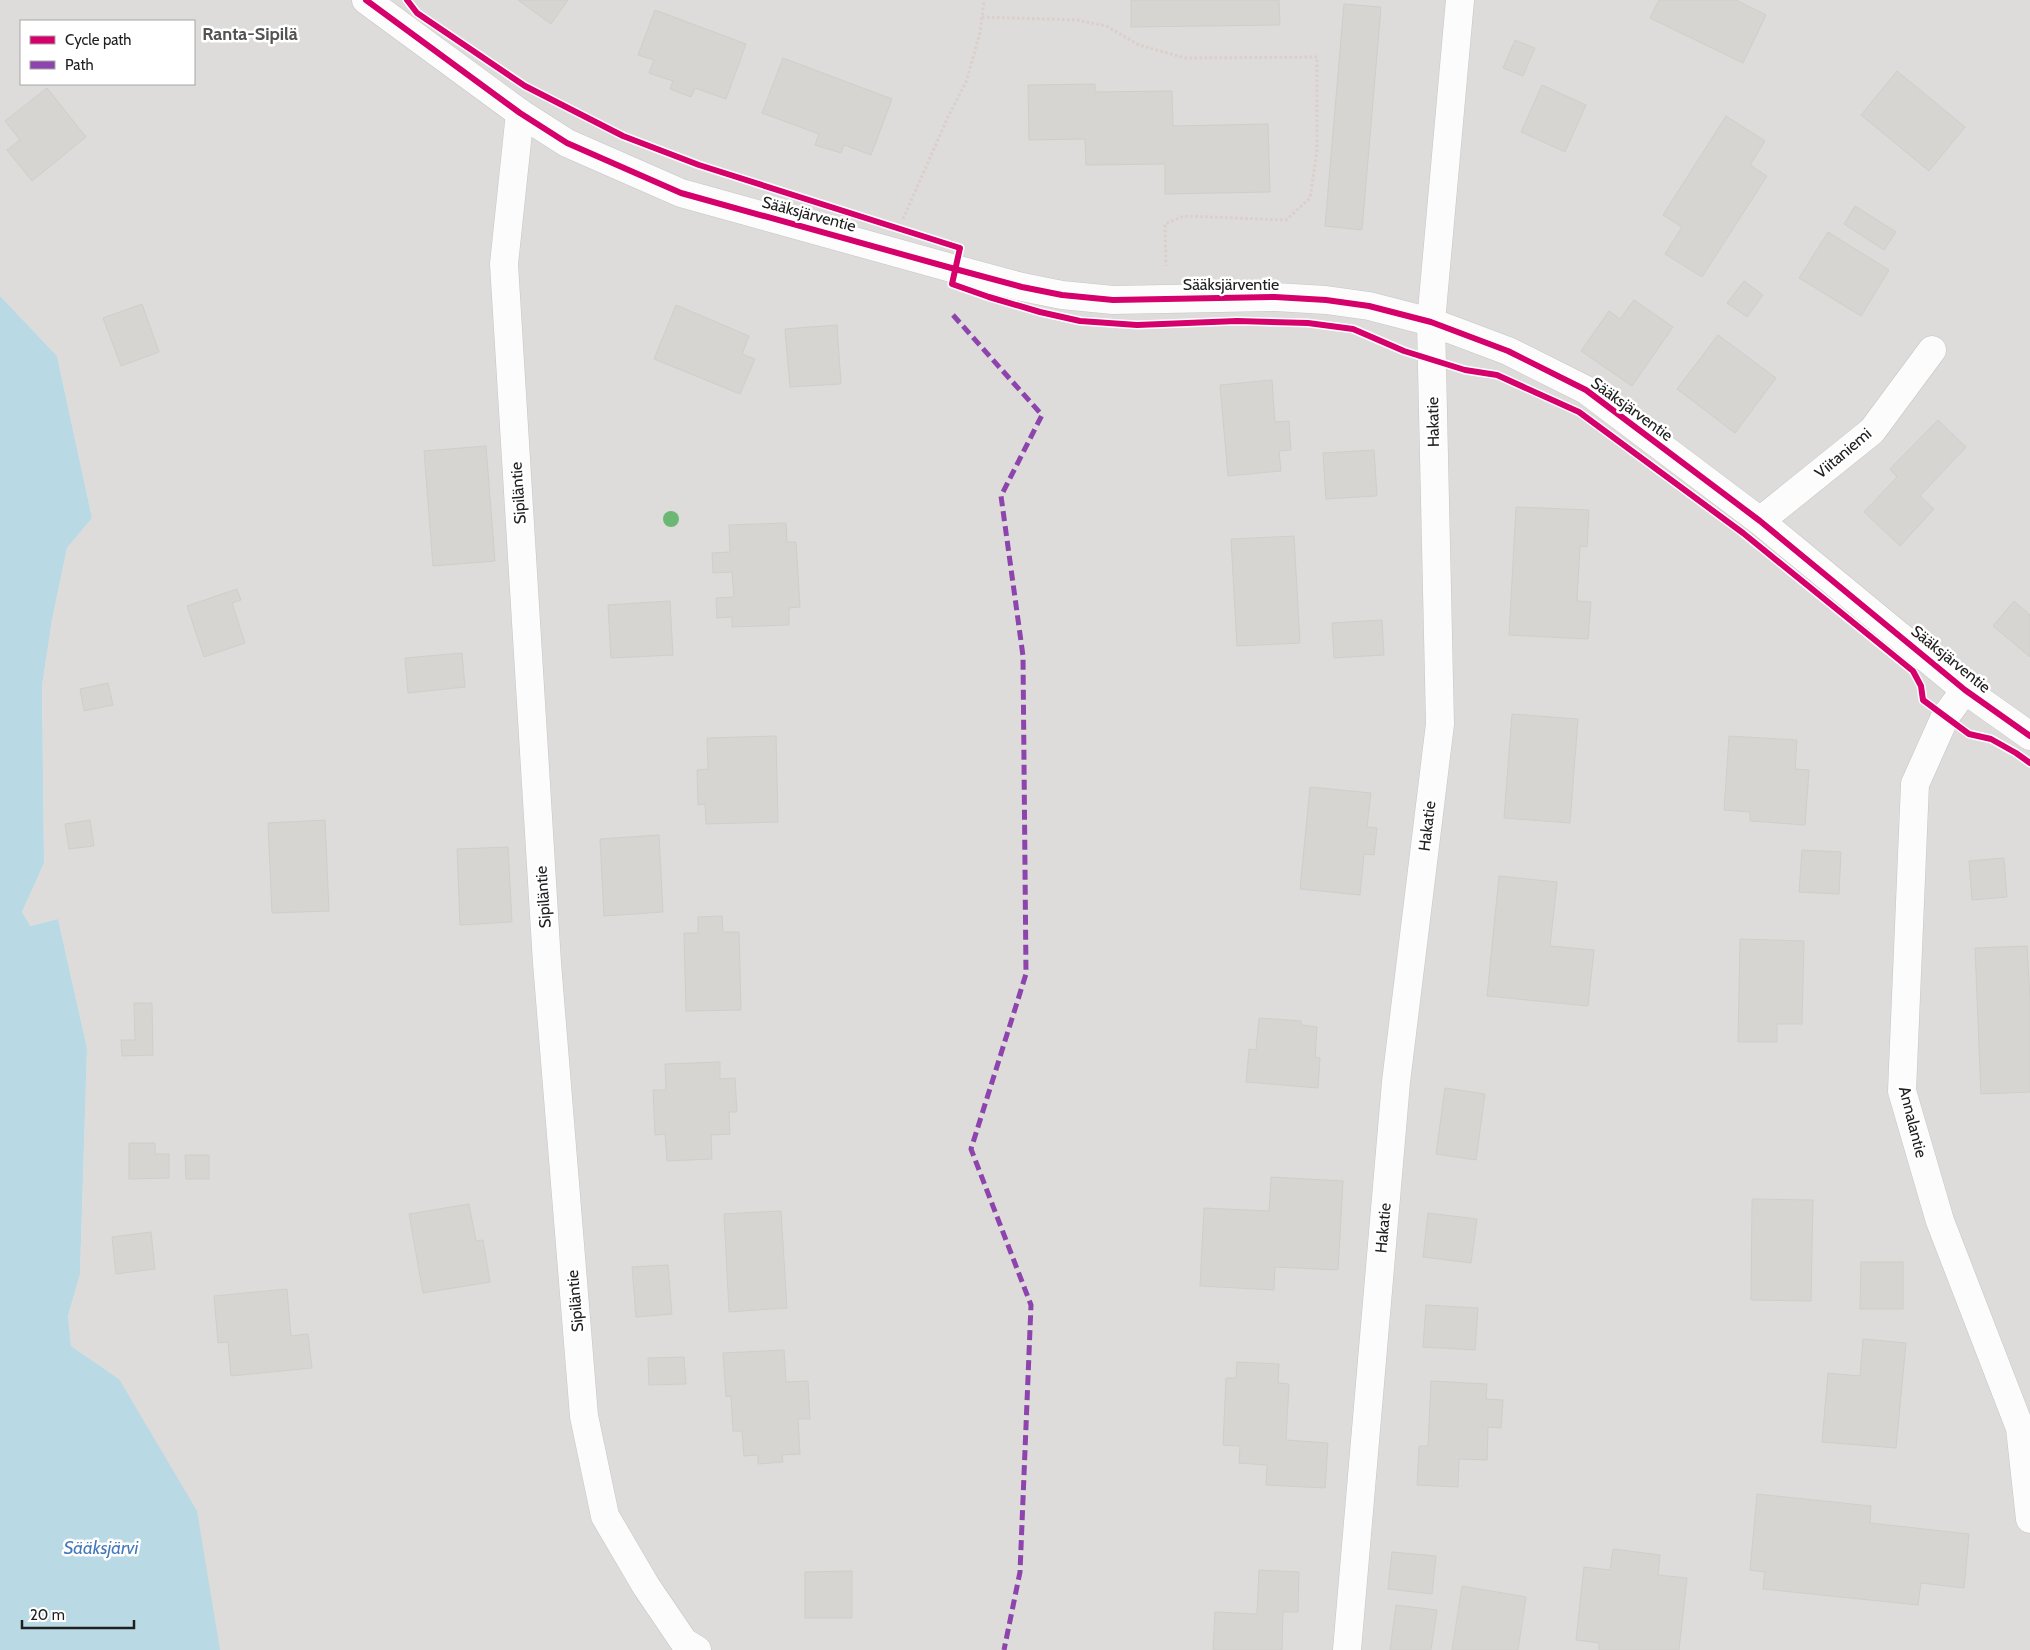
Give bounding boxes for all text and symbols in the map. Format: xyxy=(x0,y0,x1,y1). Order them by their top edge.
legend xyxy=(20,20,195,85)
district label: Ranta-Sipilä xyxy=(202,23,298,45)
text: Cycle path xyxy=(65,31,131,49)
text: Path xyxy=(65,56,94,74)
street label: Sääksjärventie xyxy=(760,192,858,236)
street label: Sääksjärventie xyxy=(1183,275,1279,294)
street label: Sääksjärventie xyxy=(1587,373,1677,445)
street label: Hakatie xyxy=(1423,397,1443,447)
street label: Viitaniemi xyxy=(1811,424,1875,482)
street label: Sipiläntie xyxy=(506,461,530,525)
street label: Sääksjärventie xyxy=(1908,621,1994,697)
street label: Hakatie xyxy=(1414,800,1440,852)
street label: Sipiläntie xyxy=(531,865,555,929)
street label: Annalantie xyxy=(1895,1084,1931,1160)
street label: Hakatie xyxy=(1371,1202,1395,1254)
street label: Sipiläntie xyxy=(563,1269,587,1333)
water label: Sääksjärvi xyxy=(64,1537,139,1559)
scale bar xyxy=(22,1598,135,1630)
text: 20 m xyxy=(30,1606,65,1624)

